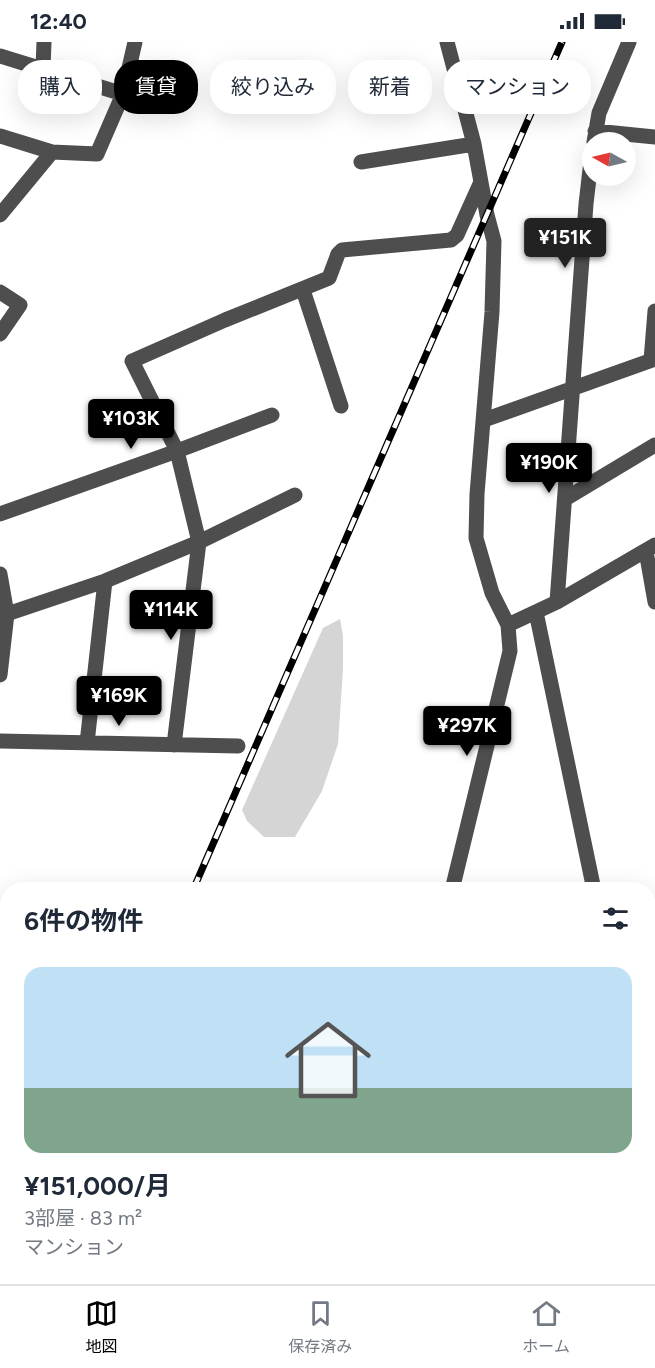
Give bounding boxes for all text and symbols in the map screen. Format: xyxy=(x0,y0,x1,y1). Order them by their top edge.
text: 12:40 xyxy=(30,8,87,35)
chip: 購入 xyxy=(18,60,102,114)
chip: 賃貸 xyxy=(114,60,198,114)
chip: 絞り込み xyxy=(210,60,336,114)
chip: 新着 xyxy=(348,60,432,114)
chip: マンション xyxy=(444,60,591,114)
north arrow xyxy=(582,132,636,186)
map controls xyxy=(582,132,636,186)
pin: ¥151K xyxy=(523,218,607,269)
text: ¥151K xyxy=(538,225,592,249)
pin: ¥103K xyxy=(89,399,173,450)
text: ¥103K xyxy=(102,406,160,430)
pin: ¥190K xyxy=(507,443,591,494)
text: ¥190K xyxy=(520,450,578,474)
pin: ¥114K xyxy=(129,590,213,641)
text: ¥114K xyxy=(144,597,198,621)
pin: ¥169K xyxy=(77,676,161,727)
text: ¥169K xyxy=(91,683,147,707)
pin: ¥297K xyxy=(425,706,509,757)
text: ¥297K xyxy=(437,713,497,737)
icon: filters xyxy=(599,902,632,935)
text: 6件の物件 xyxy=(24,905,143,937)
icon: home xyxy=(274,1006,382,1114)
text: ¥151,000/月 xyxy=(24,1170,171,1202)
text: 3部屋 · 83 m² xyxy=(24,1206,142,1230)
text: マンション xyxy=(24,1235,124,1259)
tab: 地図 xyxy=(85,1297,118,1357)
tab: 保存済み xyxy=(288,1297,352,1357)
tab: ホーム xyxy=(522,1297,570,1357)

